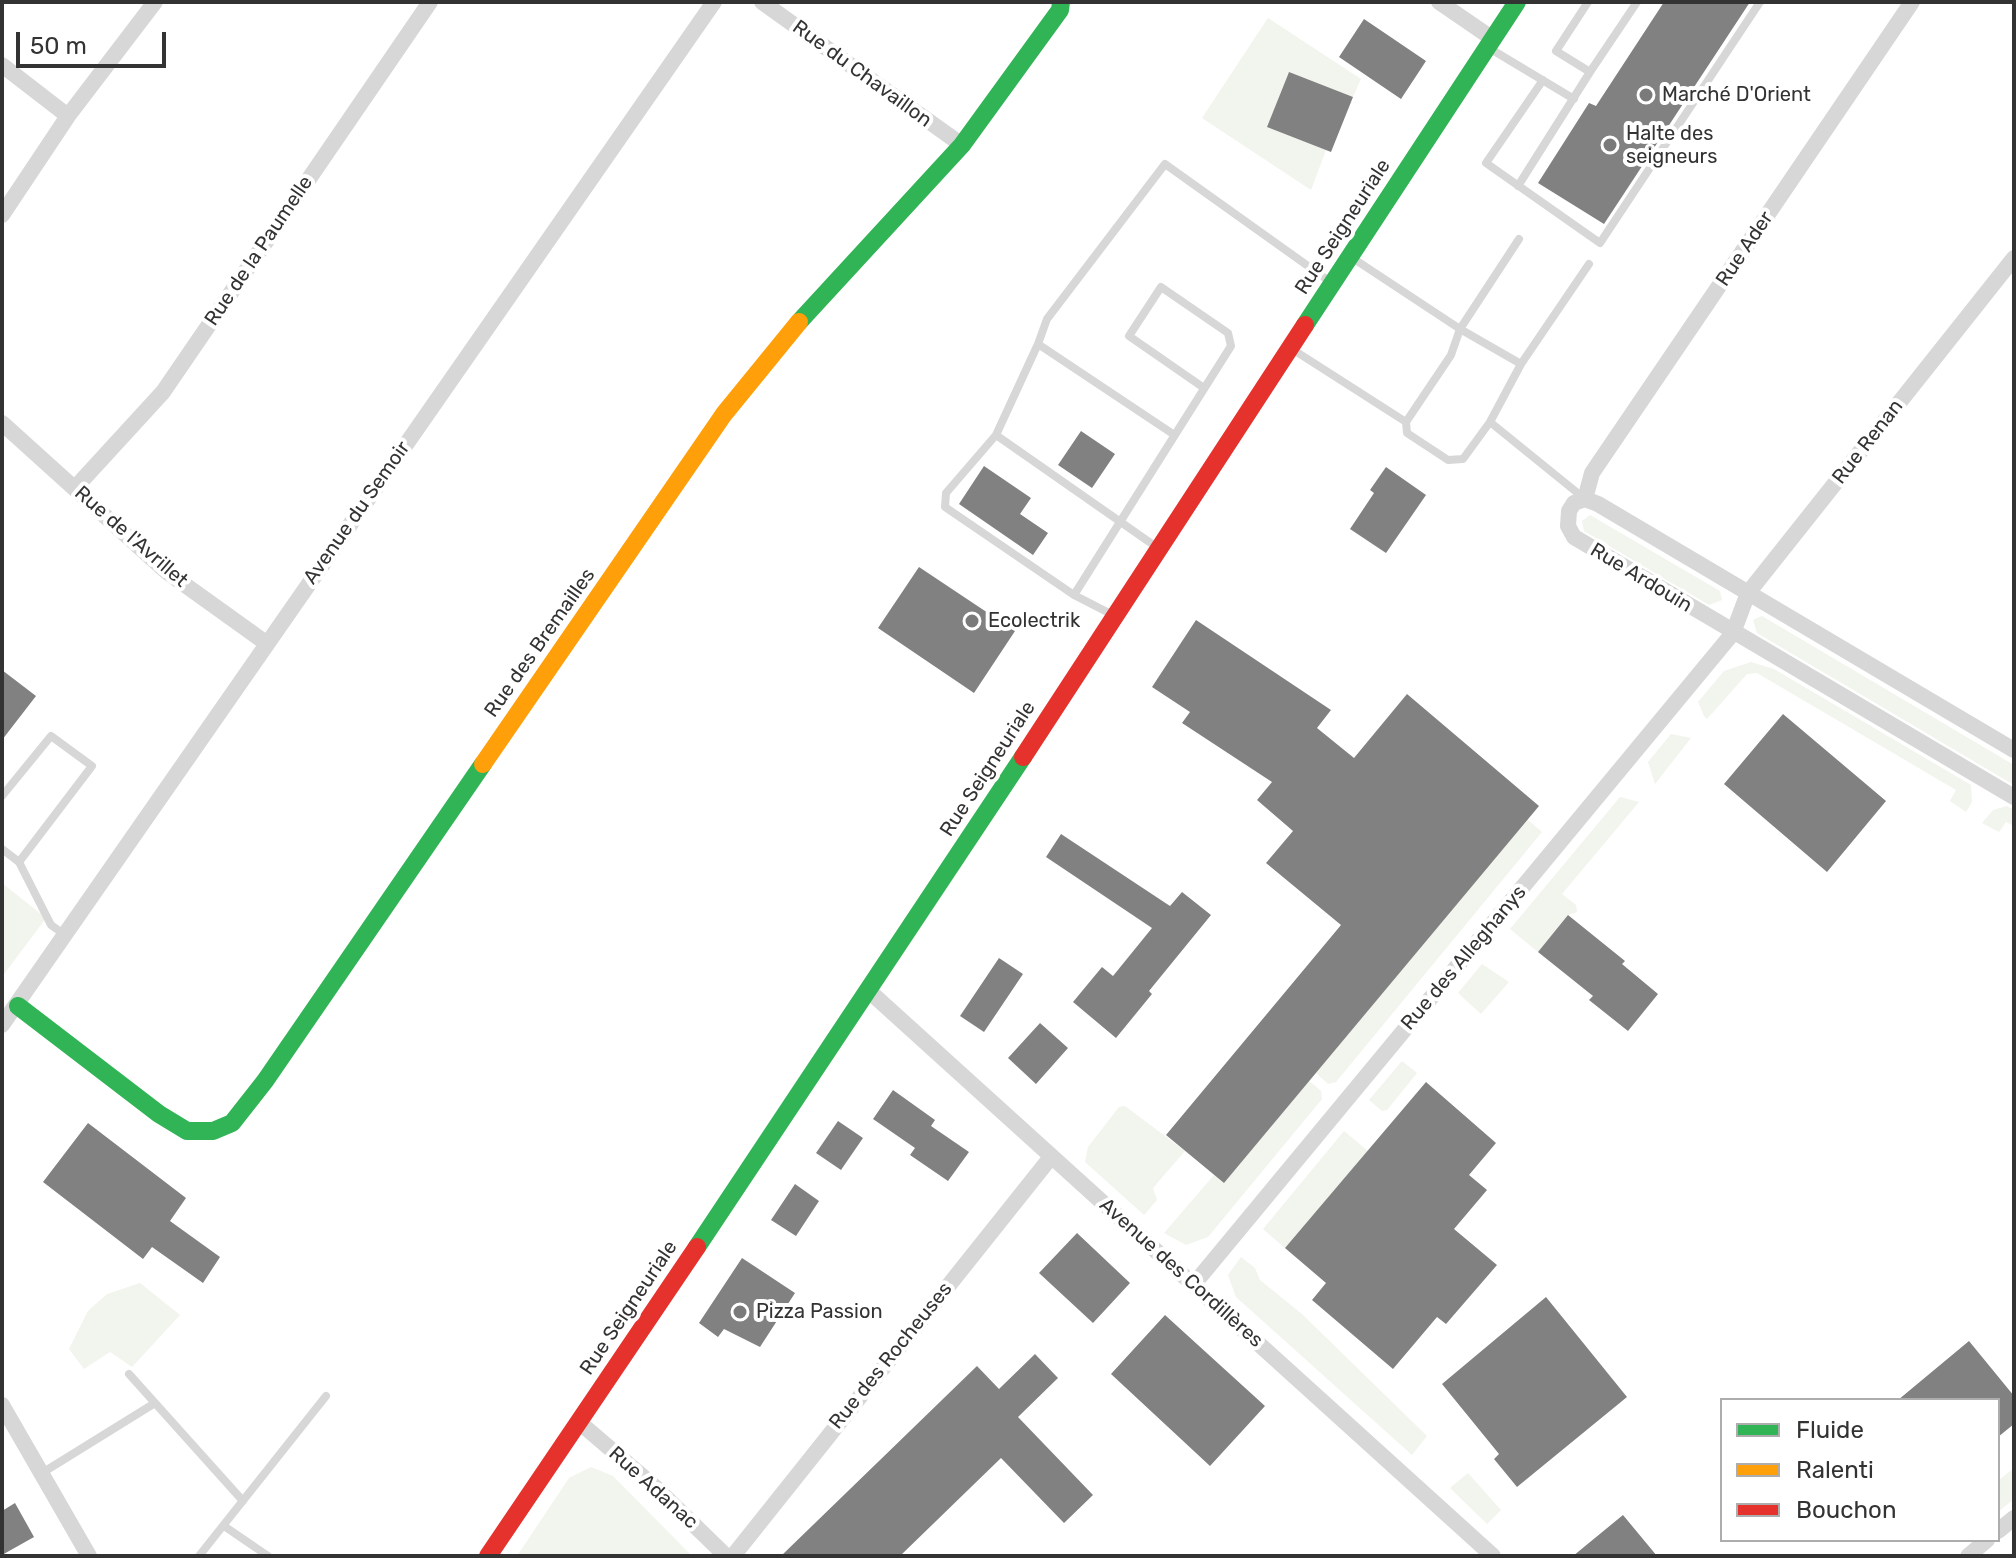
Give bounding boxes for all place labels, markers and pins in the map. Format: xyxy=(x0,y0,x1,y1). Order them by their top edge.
place label: Marché D'Orient xyxy=(1662,83,1811,107)
marker: Marché D'Orient xyxy=(1637,86,1655,104)
place label: Halte des seigneurs xyxy=(1626,122,1717,169)
marker: Halte des seigneurs xyxy=(1601,136,1619,154)
place label: Ecolectrik xyxy=(988,609,1080,633)
marker: Ecolectrik xyxy=(963,612,981,630)
place label: Pizza Passion xyxy=(756,1300,883,1324)
marker: Pizza Passion xyxy=(731,1303,749,1321)

